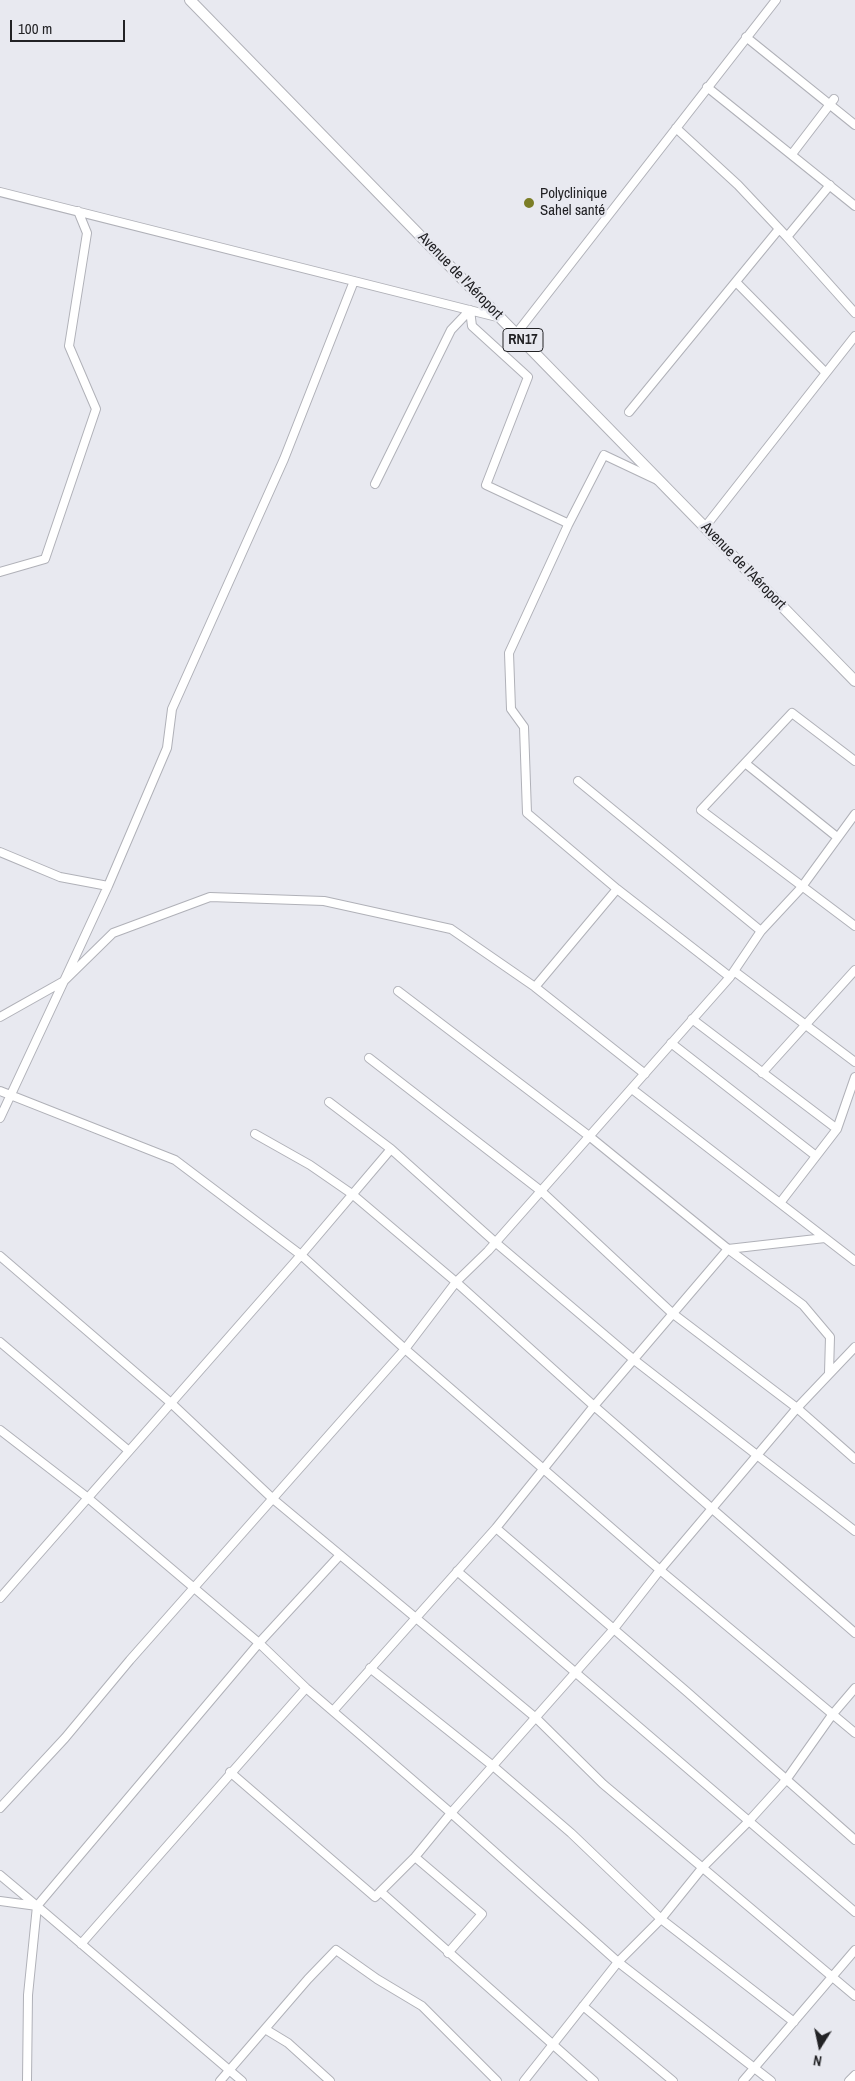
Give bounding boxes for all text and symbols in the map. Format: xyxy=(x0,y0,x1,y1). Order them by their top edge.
scale bar xyxy=(12,10,128,42)
text: 100 m xyxy=(18,18,52,39)
place label: Polyclinique Sahel santé xyxy=(540,185,607,220)
marker: Polyclinique Sahel santé xyxy=(522,196,536,210)
street label: Avenue de l'Aéroport xyxy=(414,229,506,323)
road number: RN17 xyxy=(503,328,543,352)
street label: Avenue de l'Aéroport xyxy=(697,519,789,613)
north arrow xyxy=(795,2021,845,2071)
text: N xyxy=(812,2051,823,2070)

